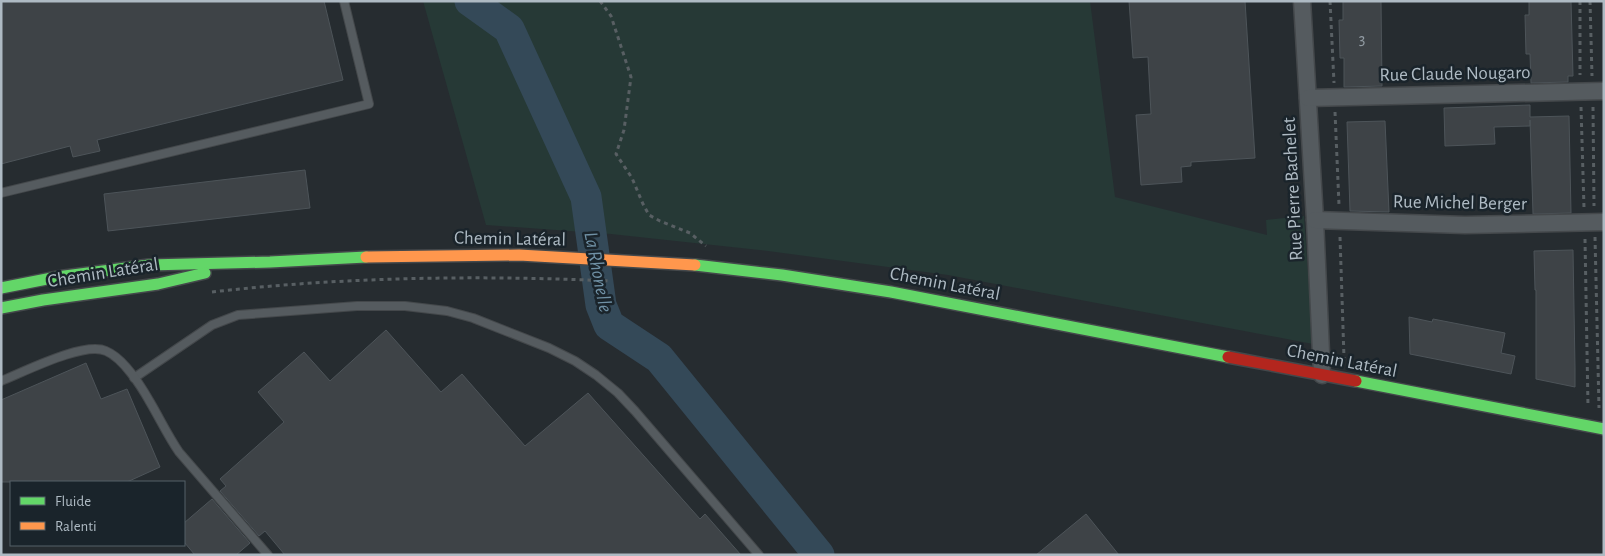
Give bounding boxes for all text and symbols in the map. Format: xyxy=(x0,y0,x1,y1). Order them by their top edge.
house number: 3 xyxy=(1359,31,1365,47)
street label: Rue Claude Nougaro xyxy=(1379,63,1531,85)
street label: Rue Pierre Bachelet xyxy=(1280,117,1306,261)
street label: Rue Michel Berger xyxy=(1393,192,1527,214)
street label: Chemin Latéral xyxy=(454,229,566,249)
water label: La Rhonelle xyxy=(580,230,616,314)
street label: Chemin Latéral xyxy=(46,255,160,291)
street label: Chemin Latéral xyxy=(888,264,1002,304)
street label: Chemin Latéral xyxy=(1285,341,1399,381)
legend xyxy=(10,481,185,546)
text: Fluide xyxy=(55,494,91,509)
text: Ralenti xyxy=(55,519,97,534)

